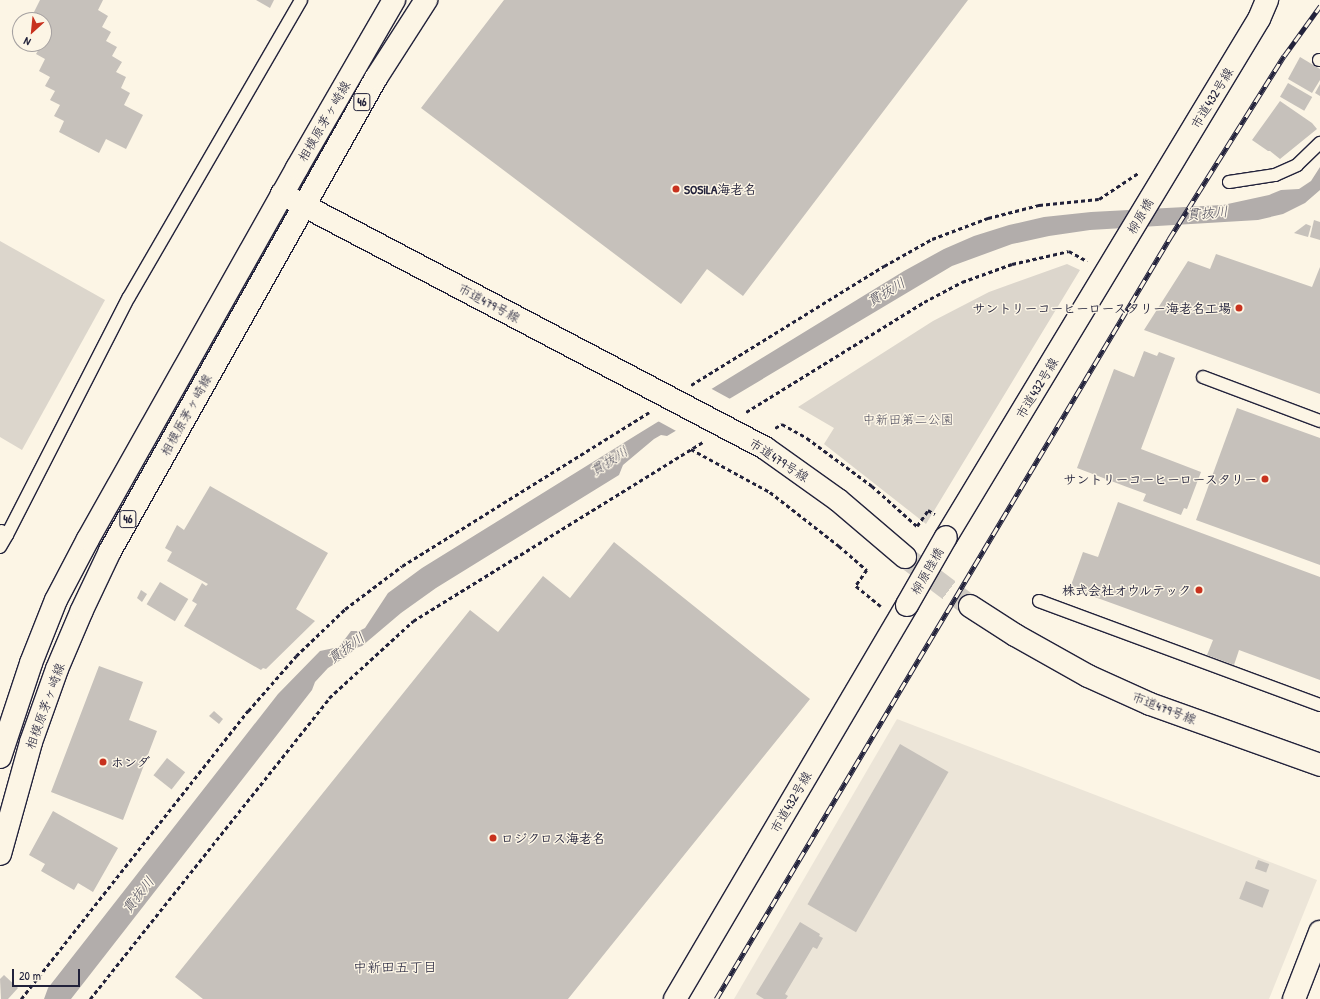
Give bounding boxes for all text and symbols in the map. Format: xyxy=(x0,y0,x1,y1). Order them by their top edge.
north arrow xyxy=(12,12,52,52)
text: N xyxy=(21,34,33,49)
street label: 市道432号線 xyxy=(1188,65,1236,131)
street label: 相模原茅ヶ崎線 xyxy=(294,78,354,164)
road number: 46 xyxy=(353,92,371,112)
place label: SOSiLA海老名 xyxy=(684,181,756,197)
marker: SOSiLA海老名 xyxy=(671,184,681,194)
street label: 柳原橋 xyxy=(1123,195,1157,237)
water label: 貫抜川 xyxy=(1185,203,1229,223)
water label: 貫抜川 xyxy=(864,274,908,310)
street label: 市道479号線 xyxy=(455,280,523,326)
place label: サントリーコーヒーロースタリー海老名工場 xyxy=(971,300,1231,316)
marker: サントリーコーヒーロースタリー海老名工場 xyxy=(1234,303,1244,313)
street label: 市道432号線 xyxy=(1013,355,1061,421)
street label: 相模原茅ヶ崎線 xyxy=(157,371,215,459)
park label: 中新田第二公園 xyxy=(863,411,953,427)
street label: 市道479号線 xyxy=(746,435,812,485)
water label: 貫抜川 xyxy=(587,443,631,479)
place label: サントリーコーヒーロースタリー xyxy=(1062,471,1257,487)
marker: サントリーコーヒーロースタリー xyxy=(1260,474,1270,484)
road number: 46 xyxy=(119,509,137,529)
street label: 柳原陸橋 xyxy=(907,545,947,597)
place label: 株式会社オウルテック xyxy=(1061,582,1191,598)
marker: 株式会社オウルテック xyxy=(1194,585,1204,595)
water label: 貫抜川 xyxy=(324,629,368,667)
street label: 相模原茅ヶ崎線 xyxy=(22,661,68,751)
street label: 市道479号線 xyxy=(1129,689,1199,727)
place label: ホンダ xyxy=(111,754,150,770)
marker: ホンダ xyxy=(98,757,108,767)
street label: 市道432号線 xyxy=(767,768,815,836)
place label: ロジクロス海老名 xyxy=(501,830,605,846)
marker: ロジクロス海老名 xyxy=(488,833,498,843)
water label: 貫抜川 xyxy=(118,873,158,917)
district label: 中新田五丁目 xyxy=(353,959,437,975)
scale bar xyxy=(14,961,82,987)
text: 20 m xyxy=(19,967,41,984)

